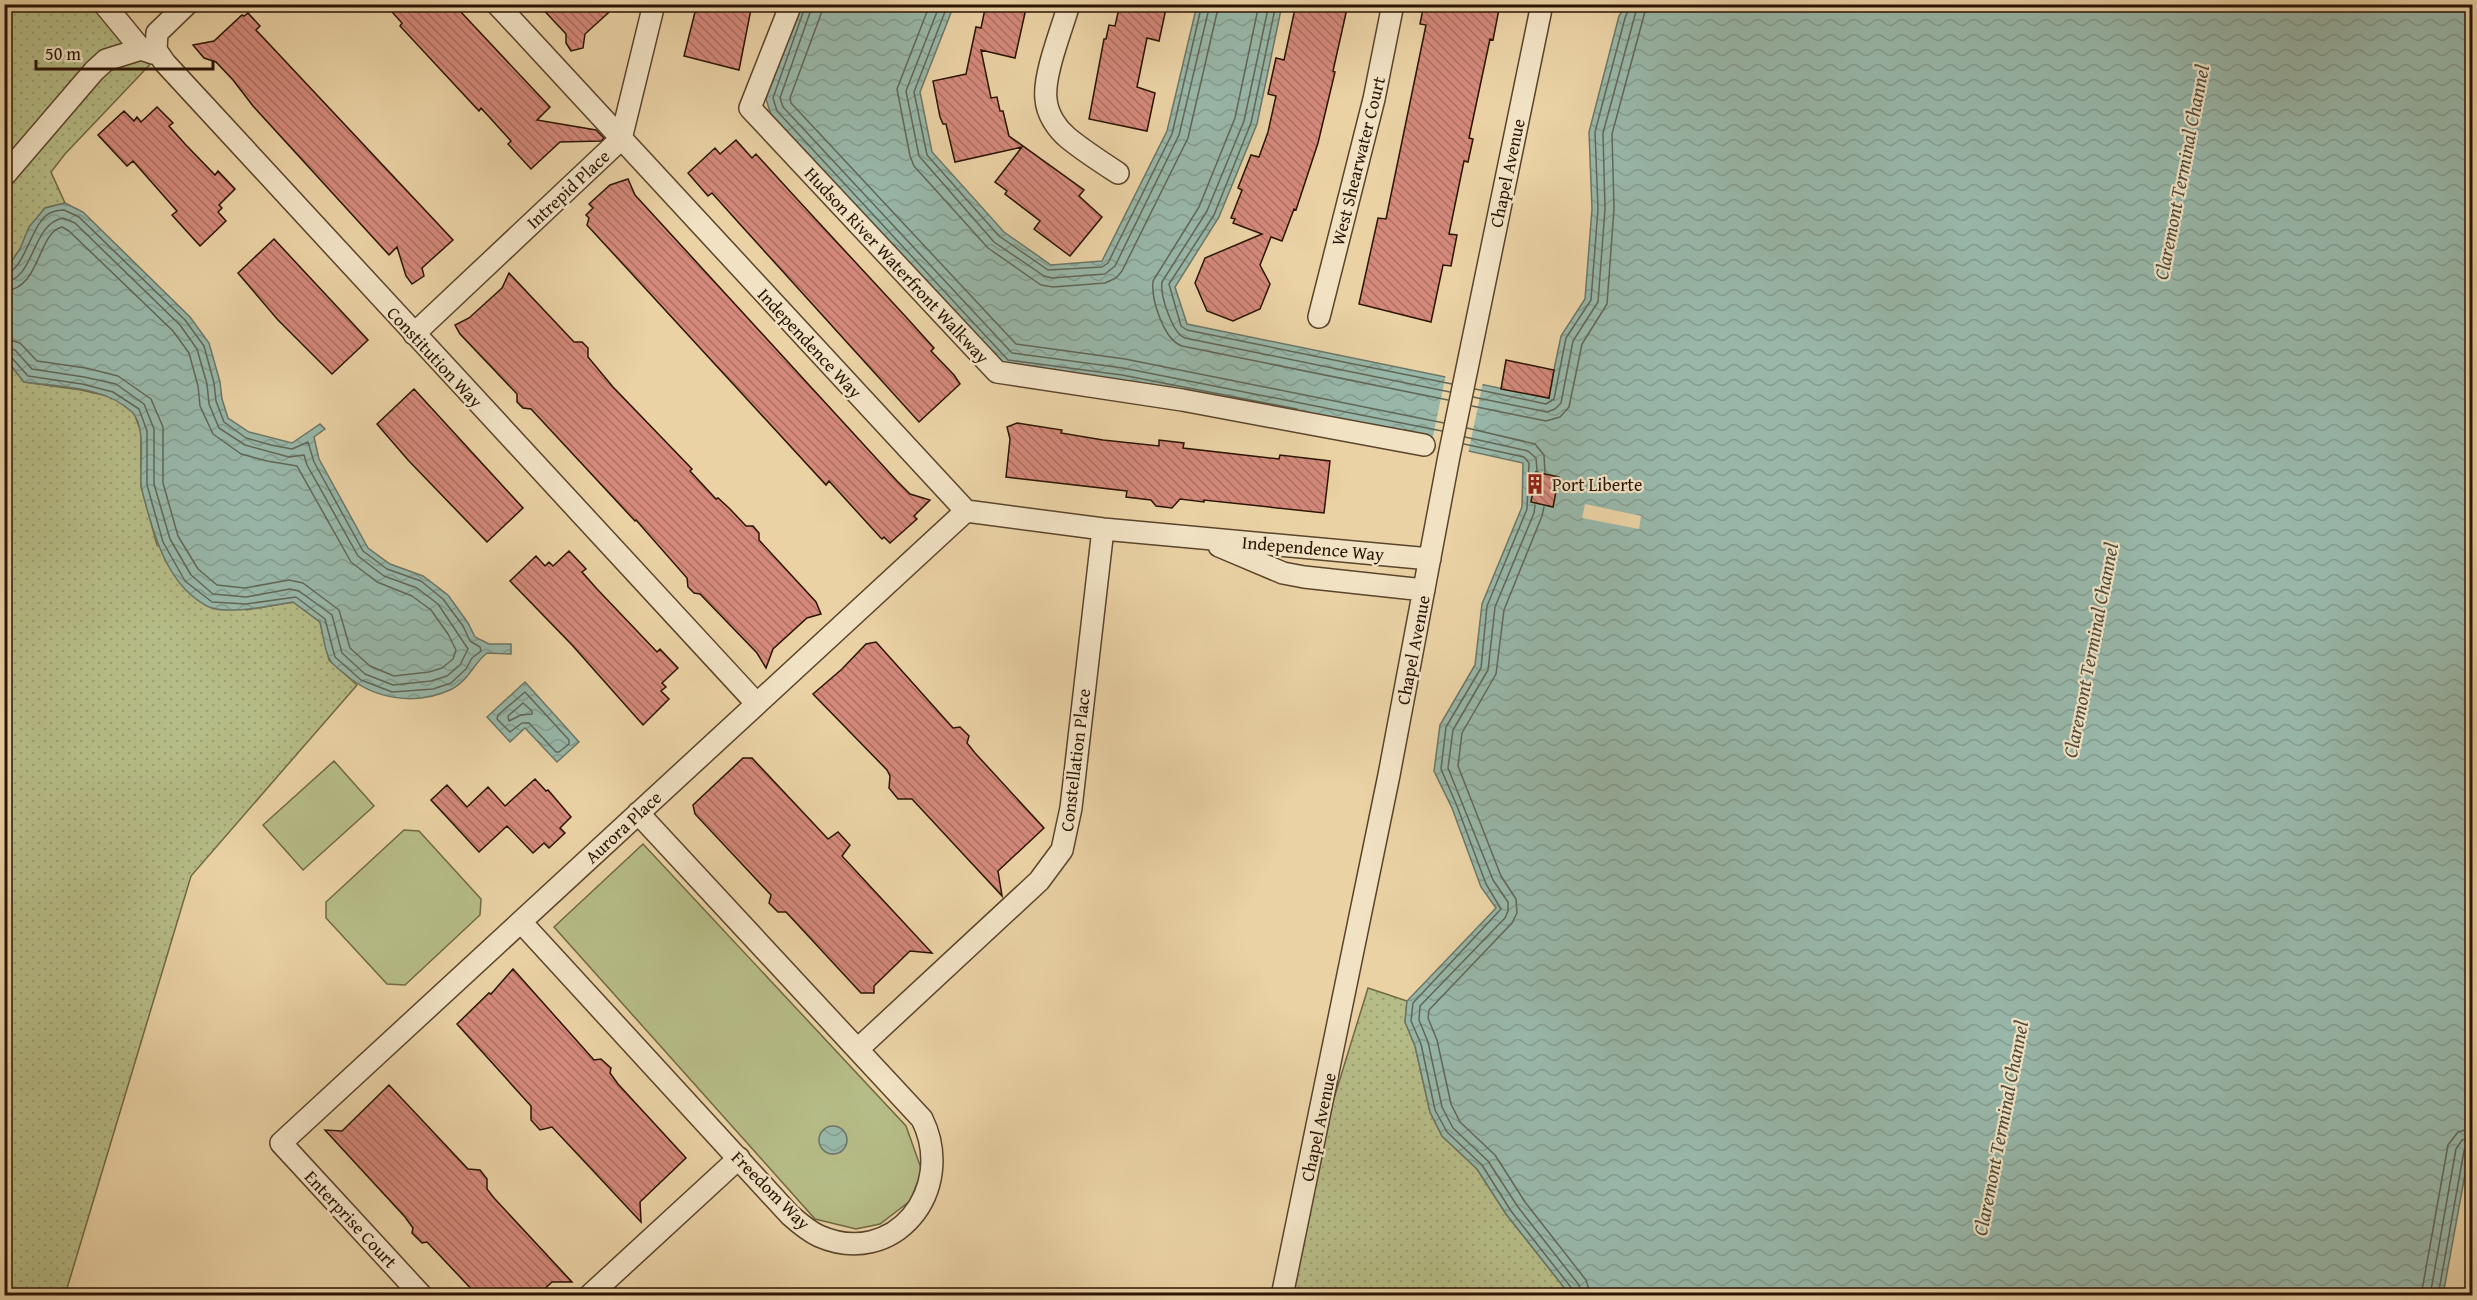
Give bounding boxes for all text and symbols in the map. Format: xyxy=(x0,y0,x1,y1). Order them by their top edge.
scale bar xyxy=(36,33,213,71)
text: 50 m xyxy=(45,40,81,67)
water label: Claremont Terminal Channel xyxy=(2146,62,2216,282)
street label: West Shearwater Court xyxy=(1324,73,1392,248)
street label: Chapel Avenue xyxy=(1482,116,1532,230)
street label: Intrepid Place xyxy=(520,143,616,235)
street label: Hudson River Waterfront Walkway xyxy=(798,160,996,370)
street label: Independence Way xyxy=(752,282,869,404)
street label: Constitution Way xyxy=(381,300,489,414)
place label: Port Liberte xyxy=(1552,471,1642,498)
building icon: Port Liberte xyxy=(1523,472,1547,496)
street label: Independence Way xyxy=(1241,528,1385,568)
water label: Claremont Terminal Channel xyxy=(2055,540,2125,760)
street label: Chapel Avenue xyxy=(1389,593,1437,707)
street label: Constellation Place xyxy=(1053,687,1097,833)
street label: Aurora Place xyxy=(579,784,667,870)
water label: Claremont Terminal Channel xyxy=(1965,1018,2035,1238)
street label: Chapel Avenue xyxy=(1293,1070,1343,1184)
street label: Freedom Way xyxy=(725,1144,817,1236)
street label: Enterprise Court xyxy=(298,1164,404,1275)

